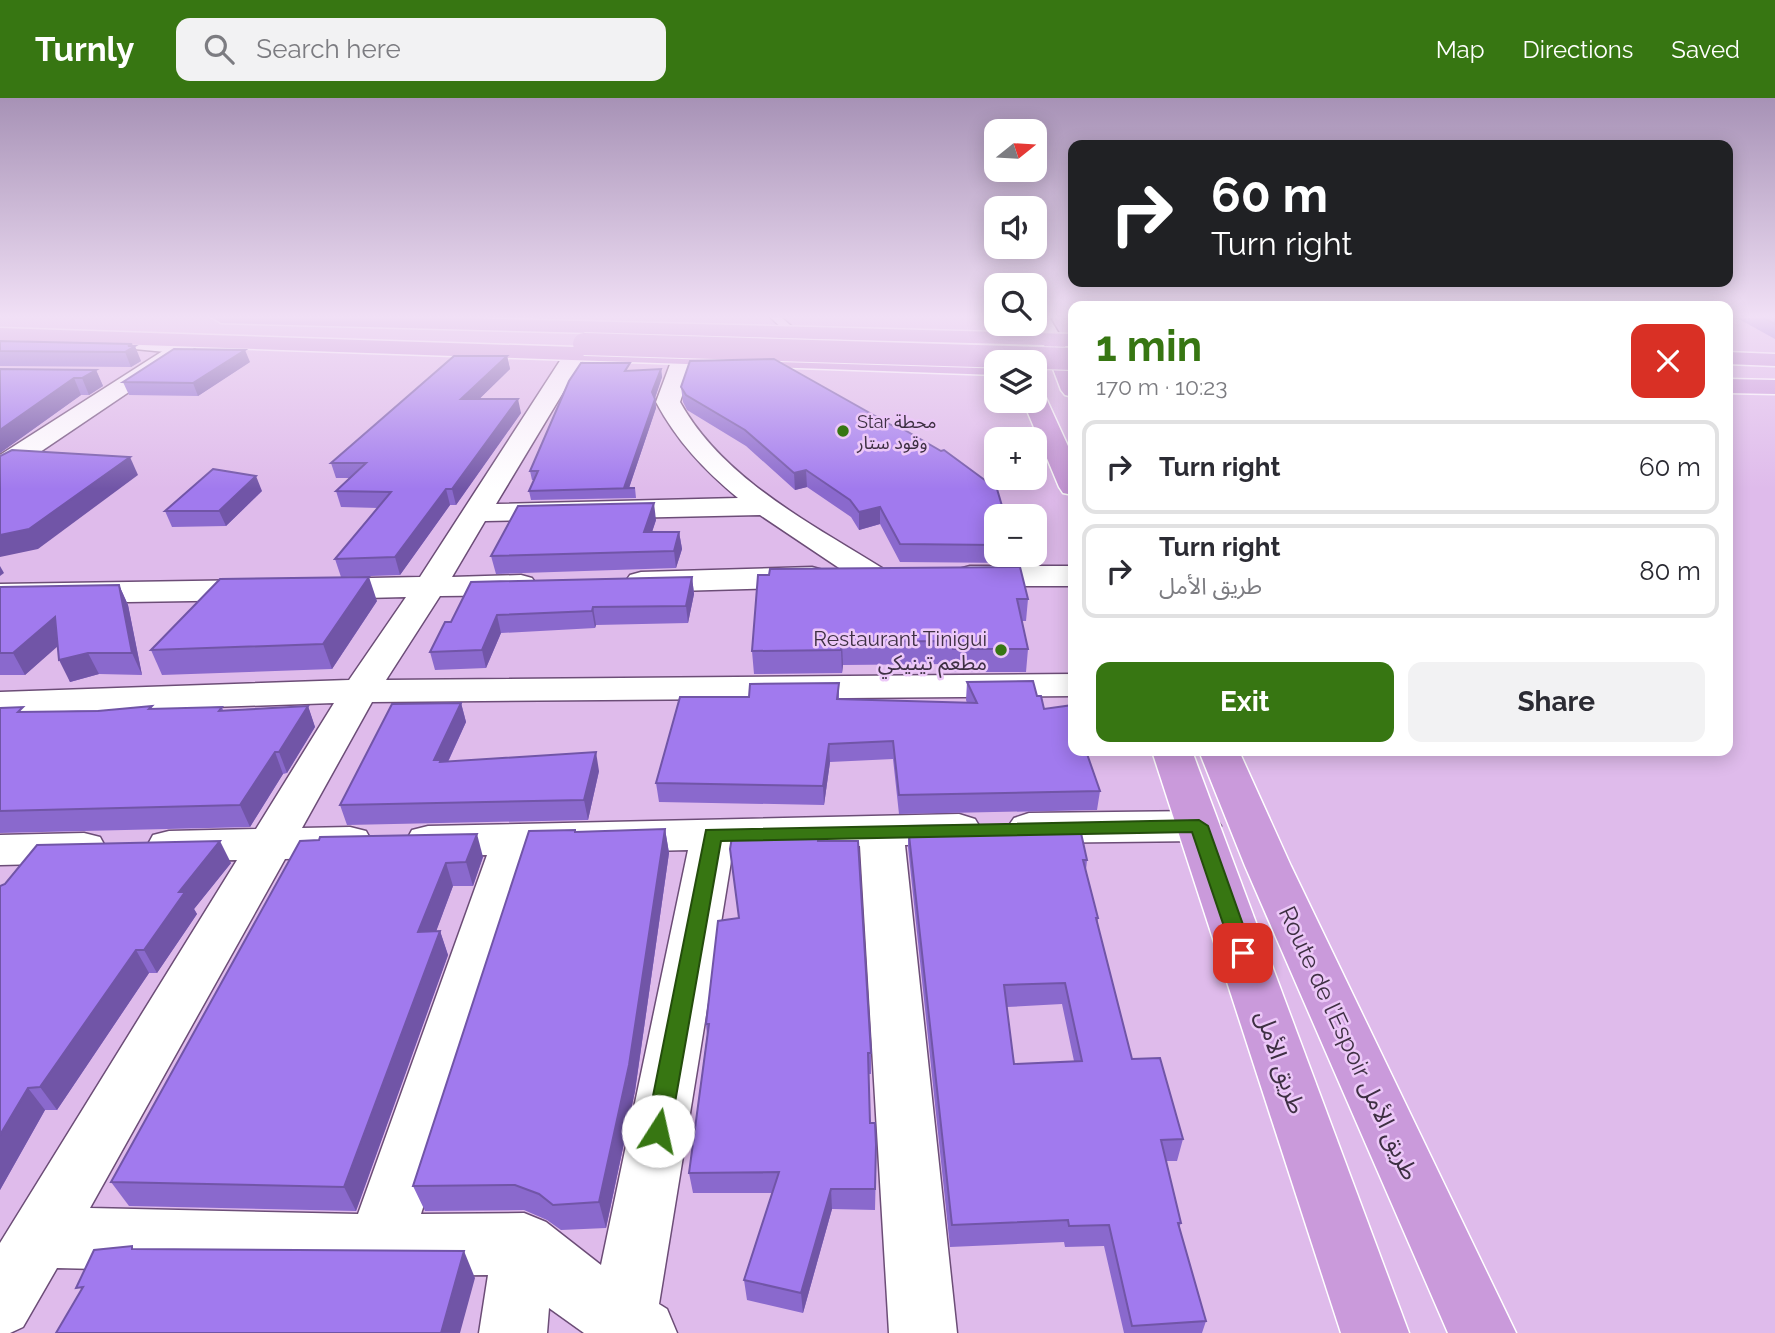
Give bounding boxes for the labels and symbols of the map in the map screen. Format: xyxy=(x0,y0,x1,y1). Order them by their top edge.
north arrow xyxy=(984,119,1046,182)
place label: Star محطة وقود ستار xyxy=(856,411,937,454)
marker: Star محطة وقود ستار xyxy=(835,423,851,439)
place label: Restaurant Tinigui مطعم تينيكي xyxy=(813,626,987,678)
marker: Restaurant Tinigui مطعم تينيكي xyxy=(993,642,1009,658)
street label: Route de l’Espoir طريق الأمل xyxy=(1273,901,1425,1185)
pin xyxy=(1213,923,1273,983)
street label: طريق الأمل xyxy=(1250,1006,1312,1118)
position arrow xyxy=(621,1094,695,1168)

